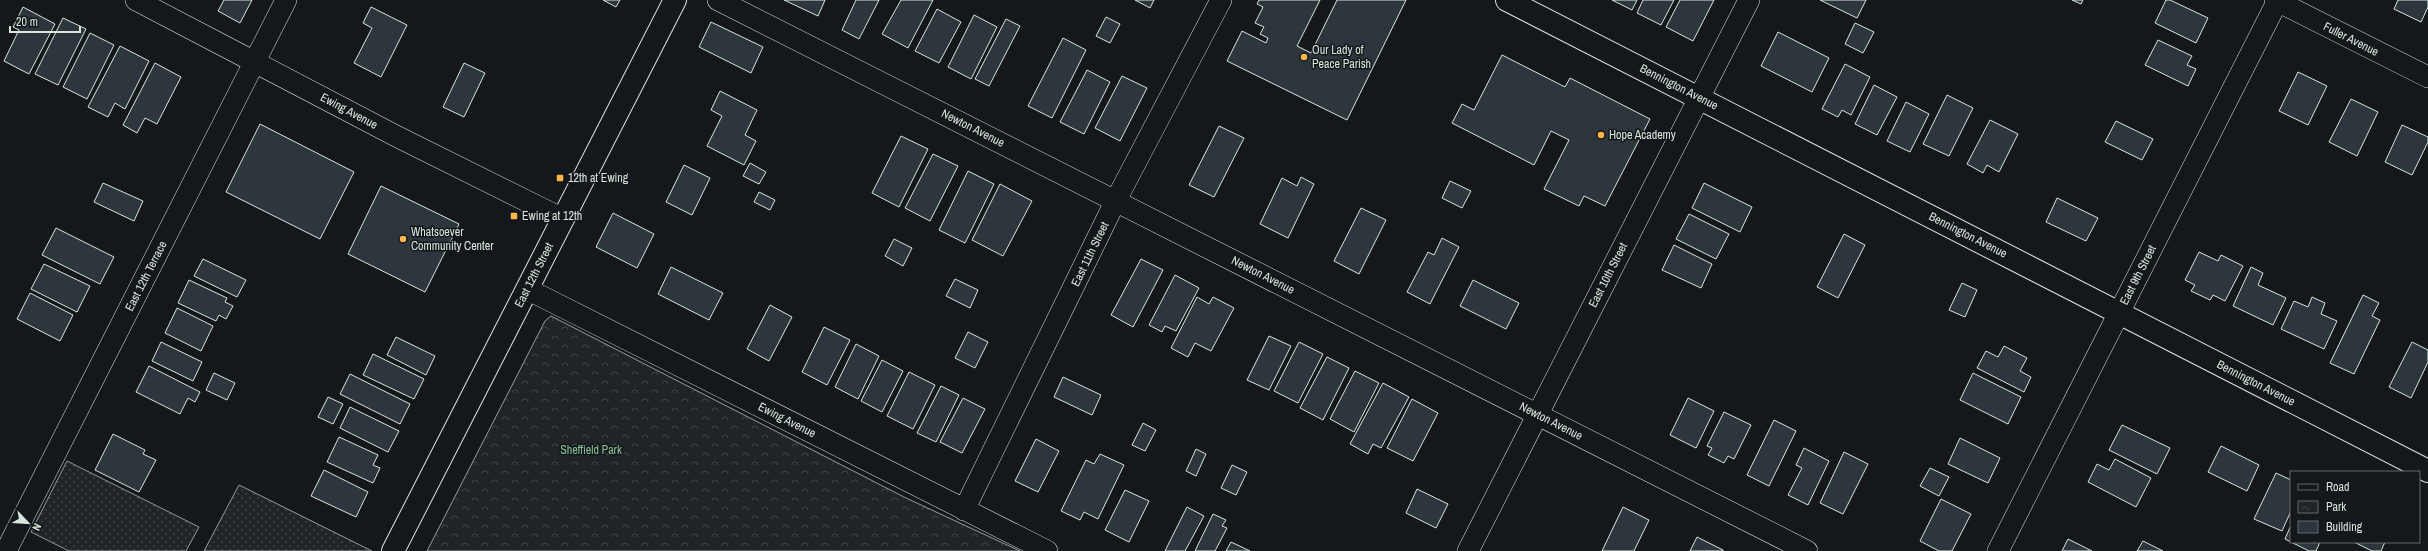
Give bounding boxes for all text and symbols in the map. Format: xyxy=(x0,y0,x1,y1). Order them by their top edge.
scale bar xyxy=(10,8,80,34)
text: 20 m xyxy=(16,14,38,30)
street label: Fuller Avenue xyxy=(2321,18,2381,60)
place label: Our Lady of Peace Parish xyxy=(1312,42,1371,72)
marker: Our Lady of Peace Parish xyxy=(1299,52,1309,62)
street label: Bennington Avenue xyxy=(1637,60,1721,114)
street label: Ewing Avenue xyxy=(318,89,380,133)
street label: Newton Avenue xyxy=(939,105,1007,151)
place label: Hope Academy xyxy=(1609,127,1676,143)
marker: Hope Academy xyxy=(1596,130,1606,140)
place label: 12th at Ewing xyxy=(568,170,629,186)
marker: 12th at Ewing xyxy=(555,173,565,183)
place label: Ewing at 12th xyxy=(522,208,582,224)
street label: Bennington Avenue xyxy=(1926,208,2010,262)
marker: Ewing at 12th xyxy=(509,211,519,221)
street label: East 11th Street xyxy=(1067,219,1113,289)
place label: Whatsoever Community Center xyxy=(411,224,494,254)
marker: Whatsoever Community Center xyxy=(398,234,408,244)
street label: East 12th Terrace xyxy=(121,238,171,314)
street label: East 12th Street xyxy=(511,240,557,310)
street label: East 10th Street xyxy=(1585,240,1631,310)
street label: East 9th Street xyxy=(2116,242,2160,308)
street label: Newton Avenue xyxy=(1229,252,1297,298)
street label: Bennington Avenue xyxy=(2214,356,2298,410)
street label: Newton Avenue xyxy=(1517,398,1585,444)
street label: Ewing Avenue xyxy=(755,399,819,441)
park label: Sheffield Park xyxy=(560,442,622,458)
legend xyxy=(2290,471,2420,543)
text: Road xyxy=(2326,479,2350,495)
text: Park xyxy=(2326,499,2346,515)
north arrow xyxy=(8,503,48,543)
text: Building xyxy=(2326,519,2363,535)
text: N xyxy=(29,521,45,533)

